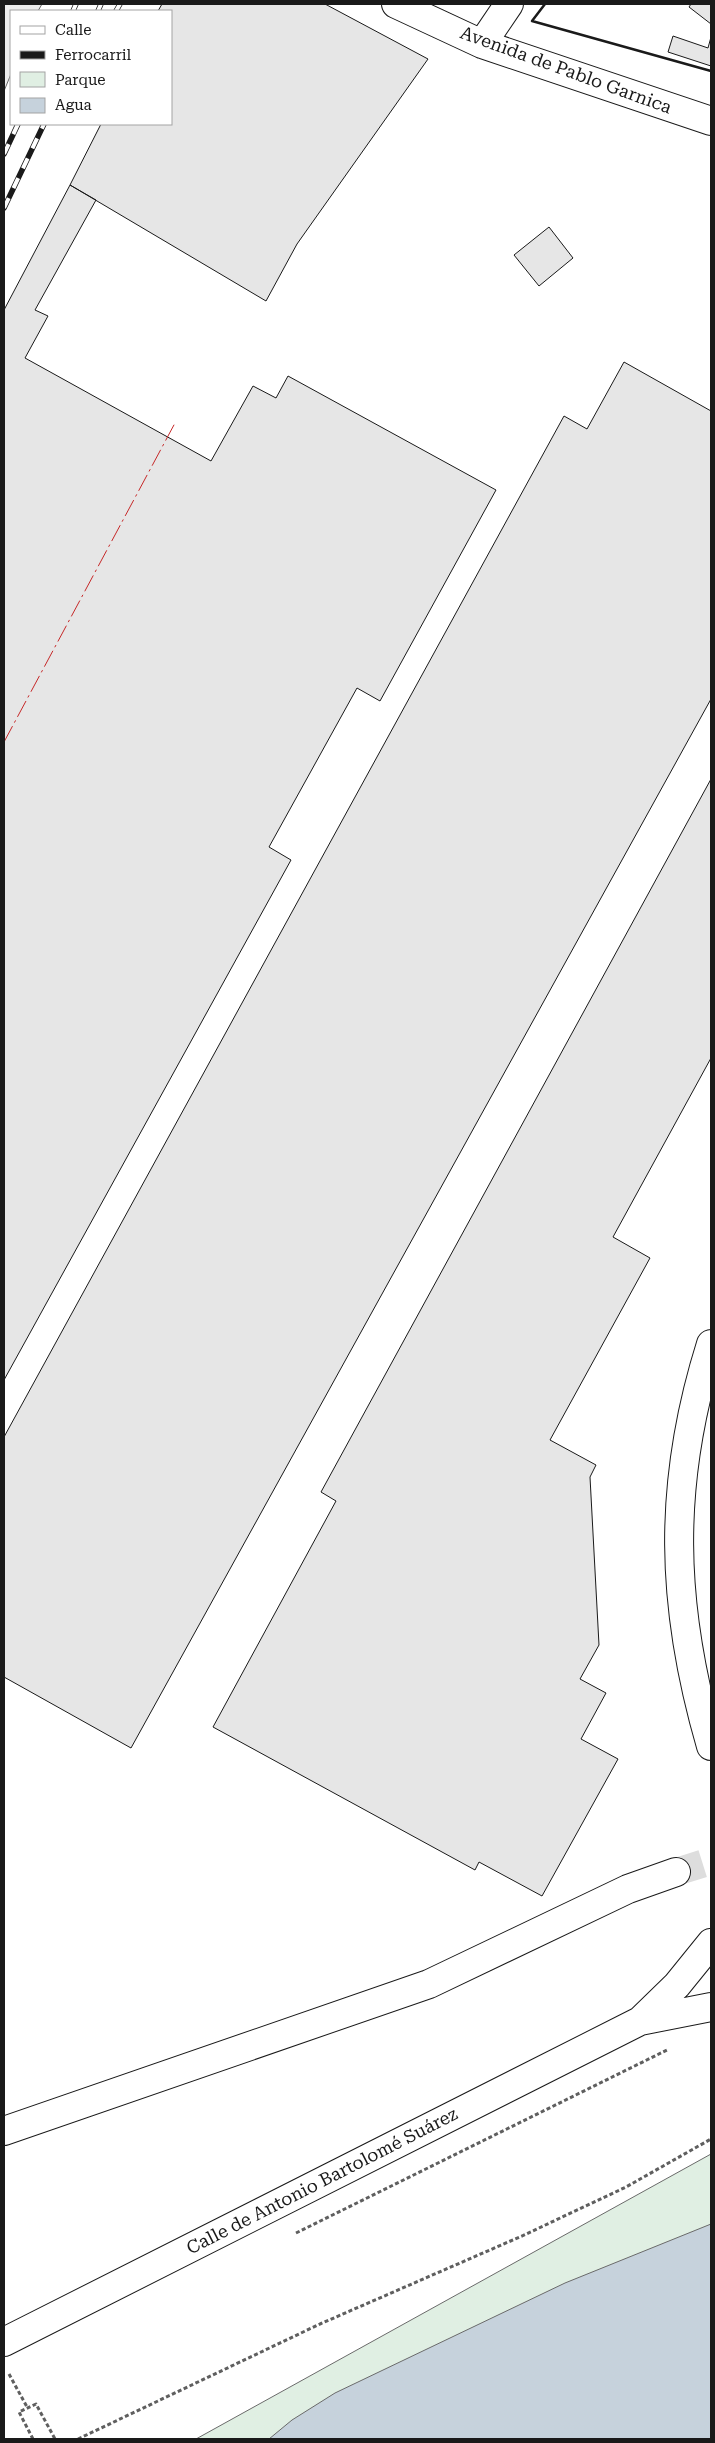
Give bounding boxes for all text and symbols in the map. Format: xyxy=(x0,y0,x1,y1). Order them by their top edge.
legend xyxy=(10,10,172,125)
text: Calle xyxy=(55,21,91,39)
street label: Avenida de Pablo Garnica xyxy=(458,21,675,118)
text: Ferrocarril xyxy=(55,46,132,64)
text: Parque xyxy=(55,71,106,89)
text: Agua xyxy=(55,96,92,114)
street label: Calle de Antonio Bartolomé Suárez xyxy=(183,2103,461,2258)

